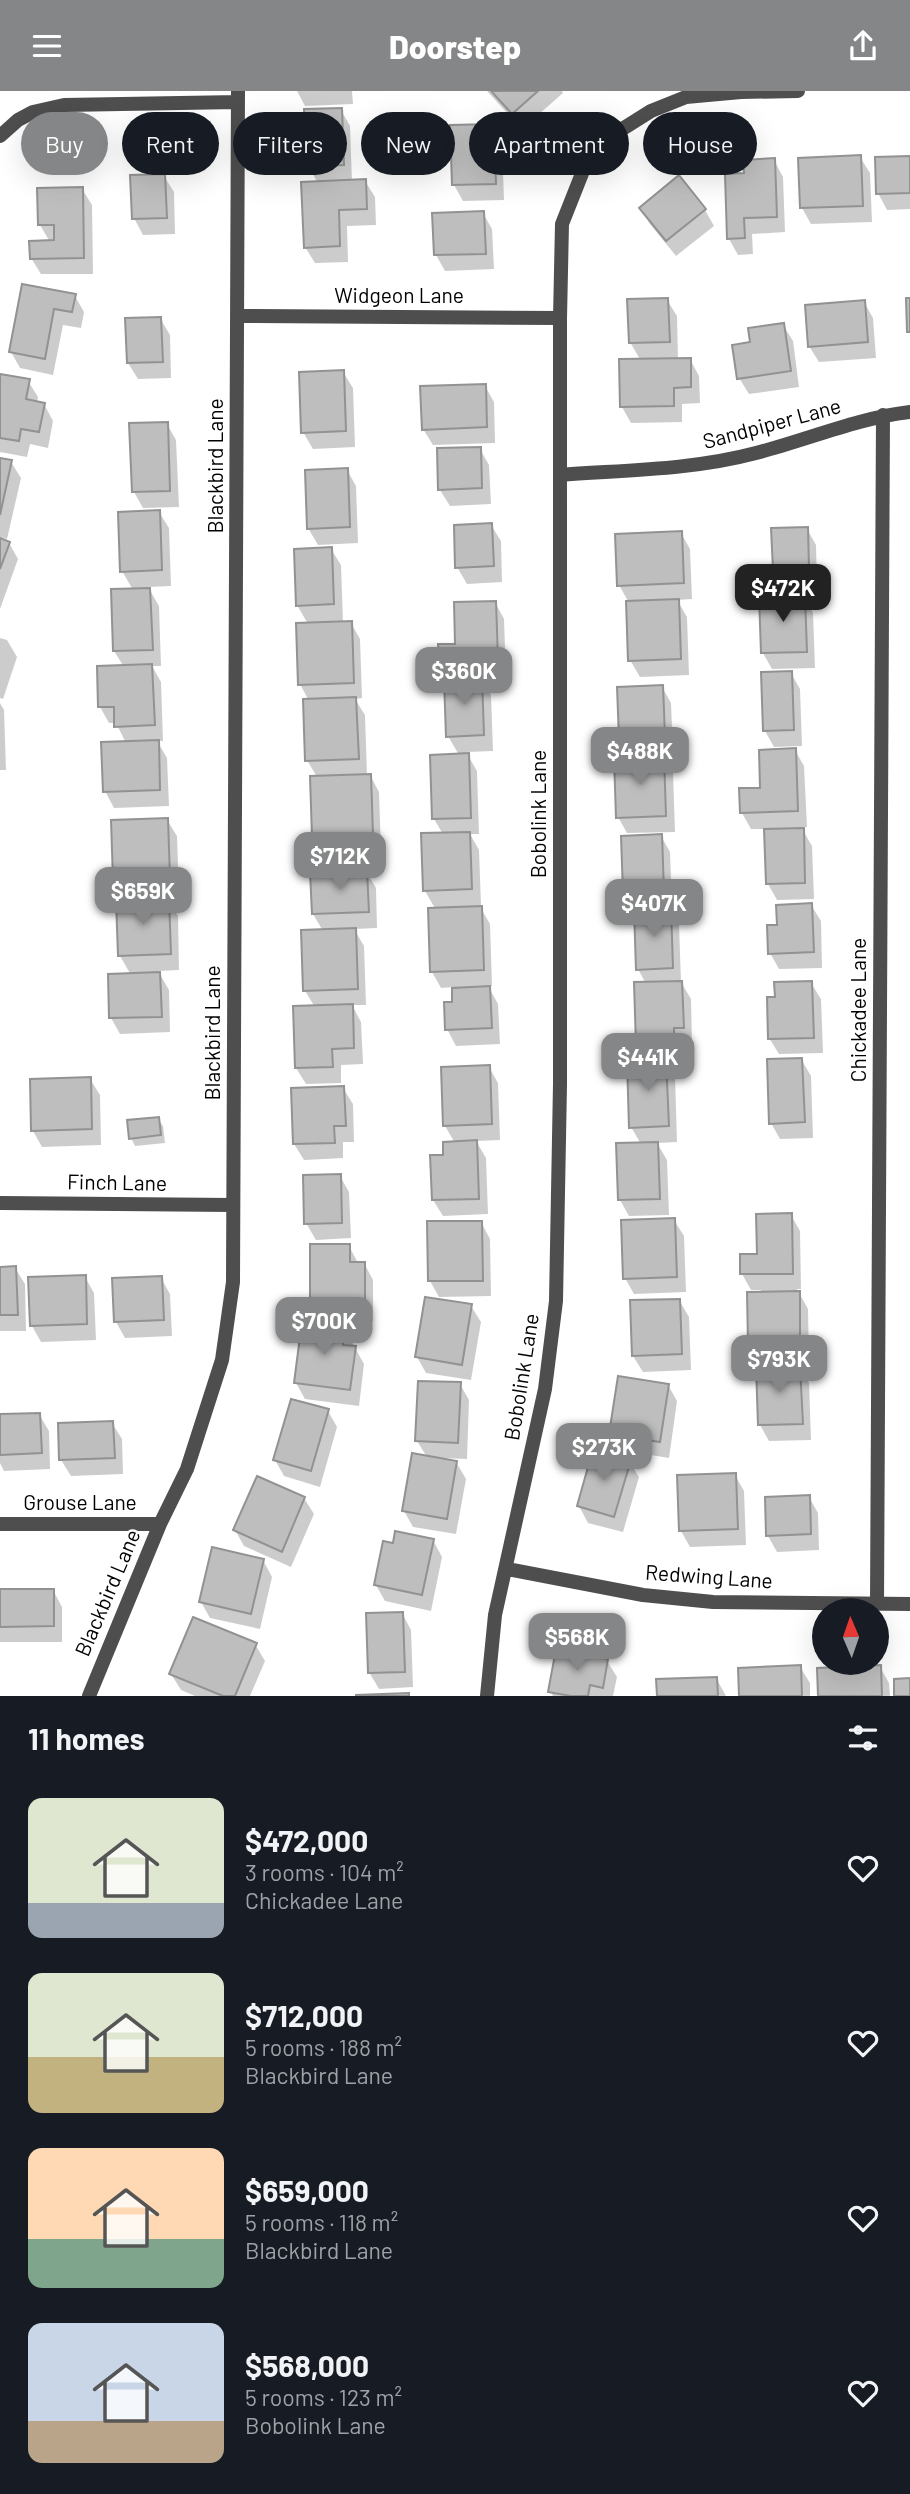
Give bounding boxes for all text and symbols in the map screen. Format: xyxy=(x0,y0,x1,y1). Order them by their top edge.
icon: menu xyxy=(28,27,66,65)
text: Doorstep xyxy=(389,27,521,65)
icon: share xyxy=(844,27,882,65)
chip: Buy xyxy=(21,112,108,175)
chip: Rent xyxy=(122,112,219,175)
chip: Filters xyxy=(233,112,347,175)
chip: New xyxy=(361,112,455,175)
chip: Apartment xyxy=(469,112,629,175)
chip: House xyxy=(643,112,757,175)
street label: Widgeon Lane xyxy=(334,282,464,307)
street label: Sandpiper Lane xyxy=(700,392,843,453)
street label: Blackbird Lane xyxy=(202,398,227,534)
pin: $472K xyxy=(734,565,832,624)
text: $472K xyxy=(751,573,815,601)
pin: $360K xyxy=(415,647,513,707)
text: $360K xyxy=(431,656,497,684)
pin: $488K xyxy=(591,727,689,787)
text: $488K xyxy=(607,736,673,764)
street label: Bobolink Lane xyxy=(525,750,550,878)
pin: $712K xyxy=(291,833,389,892)
text: $712K xyxy=(310,841,370,869)
pin: $659K xyxy=(94,867,192,927)
text: $659K xyxy=(111,876,175,904)
pin: $407K xyxy=(605,879,703,939)
text: $407K xyxy=(621,888,687,916)
street label: Chickadee Lane xyxy=(845,938,870,1082)
street label: Blackbird Lane xyxy=(199,965,224,1101)
pin: $441K xyxy=(599,1033,697,1093)
text: $441K xyxy=(617,1042,679,1070)
street label: Finch Lane xyxy=(67,1168,167,1195)
pin: $700K xyxy=(275,1297,373,1357)
text: $700K xyxy=(291,1306,357,1334)
street label: Bobolink Lane xyxy=(498,1311,543,1442)
pin: $793K xyxy=(730,1335,828,1395)
text: $793K xyxy=(747,1344,811,1372)
pin: $273K xyxy=(555,1423,653,1483)
text: $273K xyxy=(572,1432,636,1460)
street label: Grouse Lane xyxy=(23,1489,137,1514)
street label: Blackbird Lane xyxy=(69,1525,145,1660)
street label: Redwing Lane xyxy=(645,1559,774,1592)
north arrow xyxy=(812,1598,889,1675)
map controls xyxy=(812,1598,889,1675)
pin: $568K xyxy=(528,1613,626,1673)
text: $568K xyxy=(545,1622,609,1650)
icon: filters xyxy=(844,1719,882,1757)
text: 11 homes xyxy=(28,1720,145,1756)
text: $472,000 xyxy=(245,1822,368,1858)
icon: home xyxy=(84,1826,168,1910)
icon: heart xyxy=(844,1849,882,1887)
text: 3 rooms · 104 m² xyxy=(245,1858,404,1886)
text: Chickadee Lane xyxy=(245,1886,403,1914)
text: $712,000 xyxy=(245,1997,363,2033)
icon: home xyxy=(84,2001,168,2085)
icon: heart xyxy=(844,2024,882,2062)
text: 5 rooms · 188 m² xyxy=(245,2033,402,2061)
text: Blackbird Lane xyxy=(245,2061,393,2089)
text: $659,000 xyxy=(245,2172,369,2208)
icon: home xyxy=(84,2176,168,2260)
icon: heart xyxy=(844,2199,882,2237)
text: 5 rooms · 118 m² xyxy=(245,2208,398,2236)
text: Blackbird Lane xyxy=(245,2236,393,2264)
text: $568,000 xyxy=(245,2347,369,2383)
icon: home xyxy=(84,2351,168,2435)
icon: heart xyxy=(844,2374,882,2412)
text: 5 rooms · 123 m² xyxy=(245,2383,402,2411)
text: Bobolink Lane xyxy=(245,2411,386,2439)

